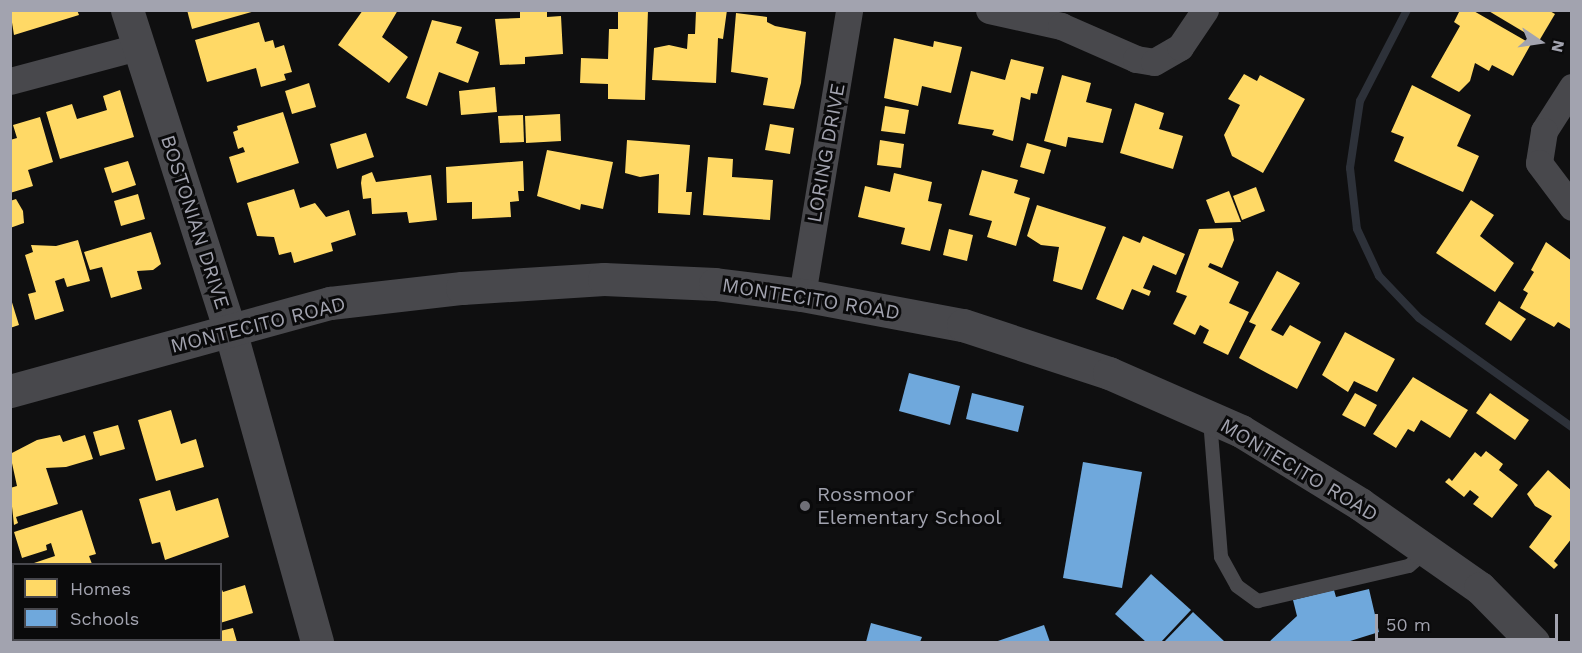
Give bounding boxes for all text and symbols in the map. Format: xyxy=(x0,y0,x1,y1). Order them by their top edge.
north arrow xyxy=(1510,12,1570,72)
text: N xyxy=(1547,38,1569,54)
street label: LORING DRIVE xyxy=(802,81,850,225)
street label: BOSTONIAN DRIVE xyxy=(156,132,234,312)
street label: MONTECITO ROAD xyxy=(720,273,902,325)
street label: MONTECITO ROAD xyxy=(168,292,348,358)
street label: MONTECITO ROAD xyxy=(1216,413,1382,527)
place label: Rossmoor Elementary School xyxy=(817,482,1002,529)
marker: Rossmoor Elementary School xyxy=(798,499,812,513)
legend xyxy=(12,563,222,641)
text: Homes xyxy=(70,578,131,599)
scale bar xyxy=(1378,602,1561,640)
text: Schools xyxy=(70,608,139,629)
text: 50 m xyxy=(1386,614,1431,635)

